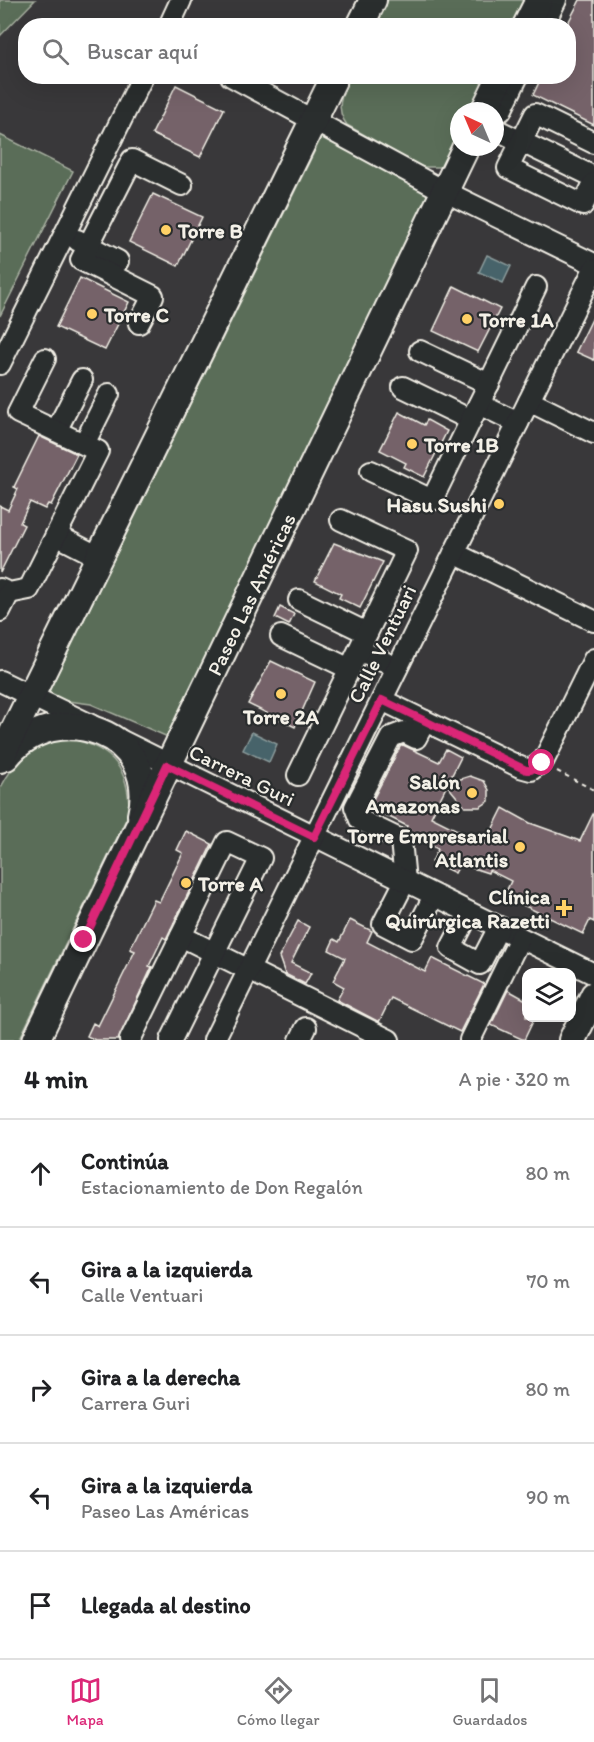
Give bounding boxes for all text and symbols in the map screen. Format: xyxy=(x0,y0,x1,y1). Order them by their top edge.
search box xyxy=(18,18,576,84)
icon: search xyxy=(39,35,72,68)
text: Buscar aquí xyxy=(87,38,198,65)
north arrow xyxy=(450,102,504,156)
place label: Torre B xyxy=(177,218,243,243)
marker: Torre B xyxy=(159,223,173,237)
place label: Torre C xyxy=(103,302,169,327)
marker: Torre C xyxy=(85,307,99,321)
place label: Torre 1A xyxy=(478,307,554,332)
marker: Torre 1A xyxy=(460,312,474,326)
place label: Torre 1B xyxy=(423,432,499,457)
marker: Torre 1B xyxy=(405,437,419,451)
place label: Hasu Sushi xyxy=(387,492,487,517)
marker: Hasu Sushi xyxy=(492,497,506,511)
street label: Paseo Las Américas xyxy=(201,509,300,679)
street label: Calle Ventuari xyxy=(343,581,421,707)
marker: Torre 2A xyxy=(274,687,288,701)
place label: Torre 2A xyxy=(242,704,320,729)
street label: Carrera Guri xyxy=(185,739,299,811)
route start xyxy=(528,749,554,775)
place label: Salón Amazonas xyxy=(365,769,461,818)
marker: Salón Amazonas xyxy=(465,786,479,800)
place label: Torre Empresarial Atlantis xyxy=(346,823,509,872)
marker: Torre Empresarial Atlantis xyxy=(513,840,527,854)
place label: Torre A xyxy=(197,871,263,896)
marker: Torre A xyxy=(179,876,193,890)
place label: Clínica Quirúrgica Razetti xyxy=(385,884,551,934)
marker: Clínica Quirúrgica Razetti xyxy=(555,899,573,917)
route end xyxy=(70,926,96,952)
map controls xyxy=(522,968,576,1022)
button: layers xyxy=(522,968,576,1022)
text: 4 min xyxy=(24,1063,88,1095)
text: A pie · 320 m xyxy=(459,1067,570,1091)
text: Continúa xyxy=(81,1148,169,1175)
icon: ahead xyxy=(24,1157,57,1190)
text: 80 m xyxy=(525,1161,570,1185)
text: Estacionamiento de Don Regalón xyxy=(81,1175,363,1199)
text: Gira a la izquierda xyxy=(81,1256,252,1283)
icon: left xyxy=(24,1265,57,1298)
text: 70 m xyxy=(526,1269,570,1293)
text: Calle Ventuari xyxy=(81,1283,203,1307)
text: Gira a la derecha xyxy=(81,1364,240,1391)
icon: right xyxy=(24,1373,57,1406)
text: 80 m xyxy=(525,1377,570,1401)
text: Carrera Guri xyxy=(81,1391,190,1415)
text: Gira a la izquierda xyxy=(81,1472,252,1499)
icon: left xyxy=(24,1481,57,1514)
text: 90 m xyxy=(526,1485,570,1509)
text: Paseo Las Américas xyxy=(81,1499,249,1523)
icon: arrive xyxy=(24,1589,57,1622)
text: Llegada al destino xyxy=(81,1592,251,1619)
tab: Mapa xyxy=(66,1674,104,1729)
tab: Cómo llegar xyxy=(237,1674,320,1729)
tab: Guardados xyxy=(452,1674,527,1729)

